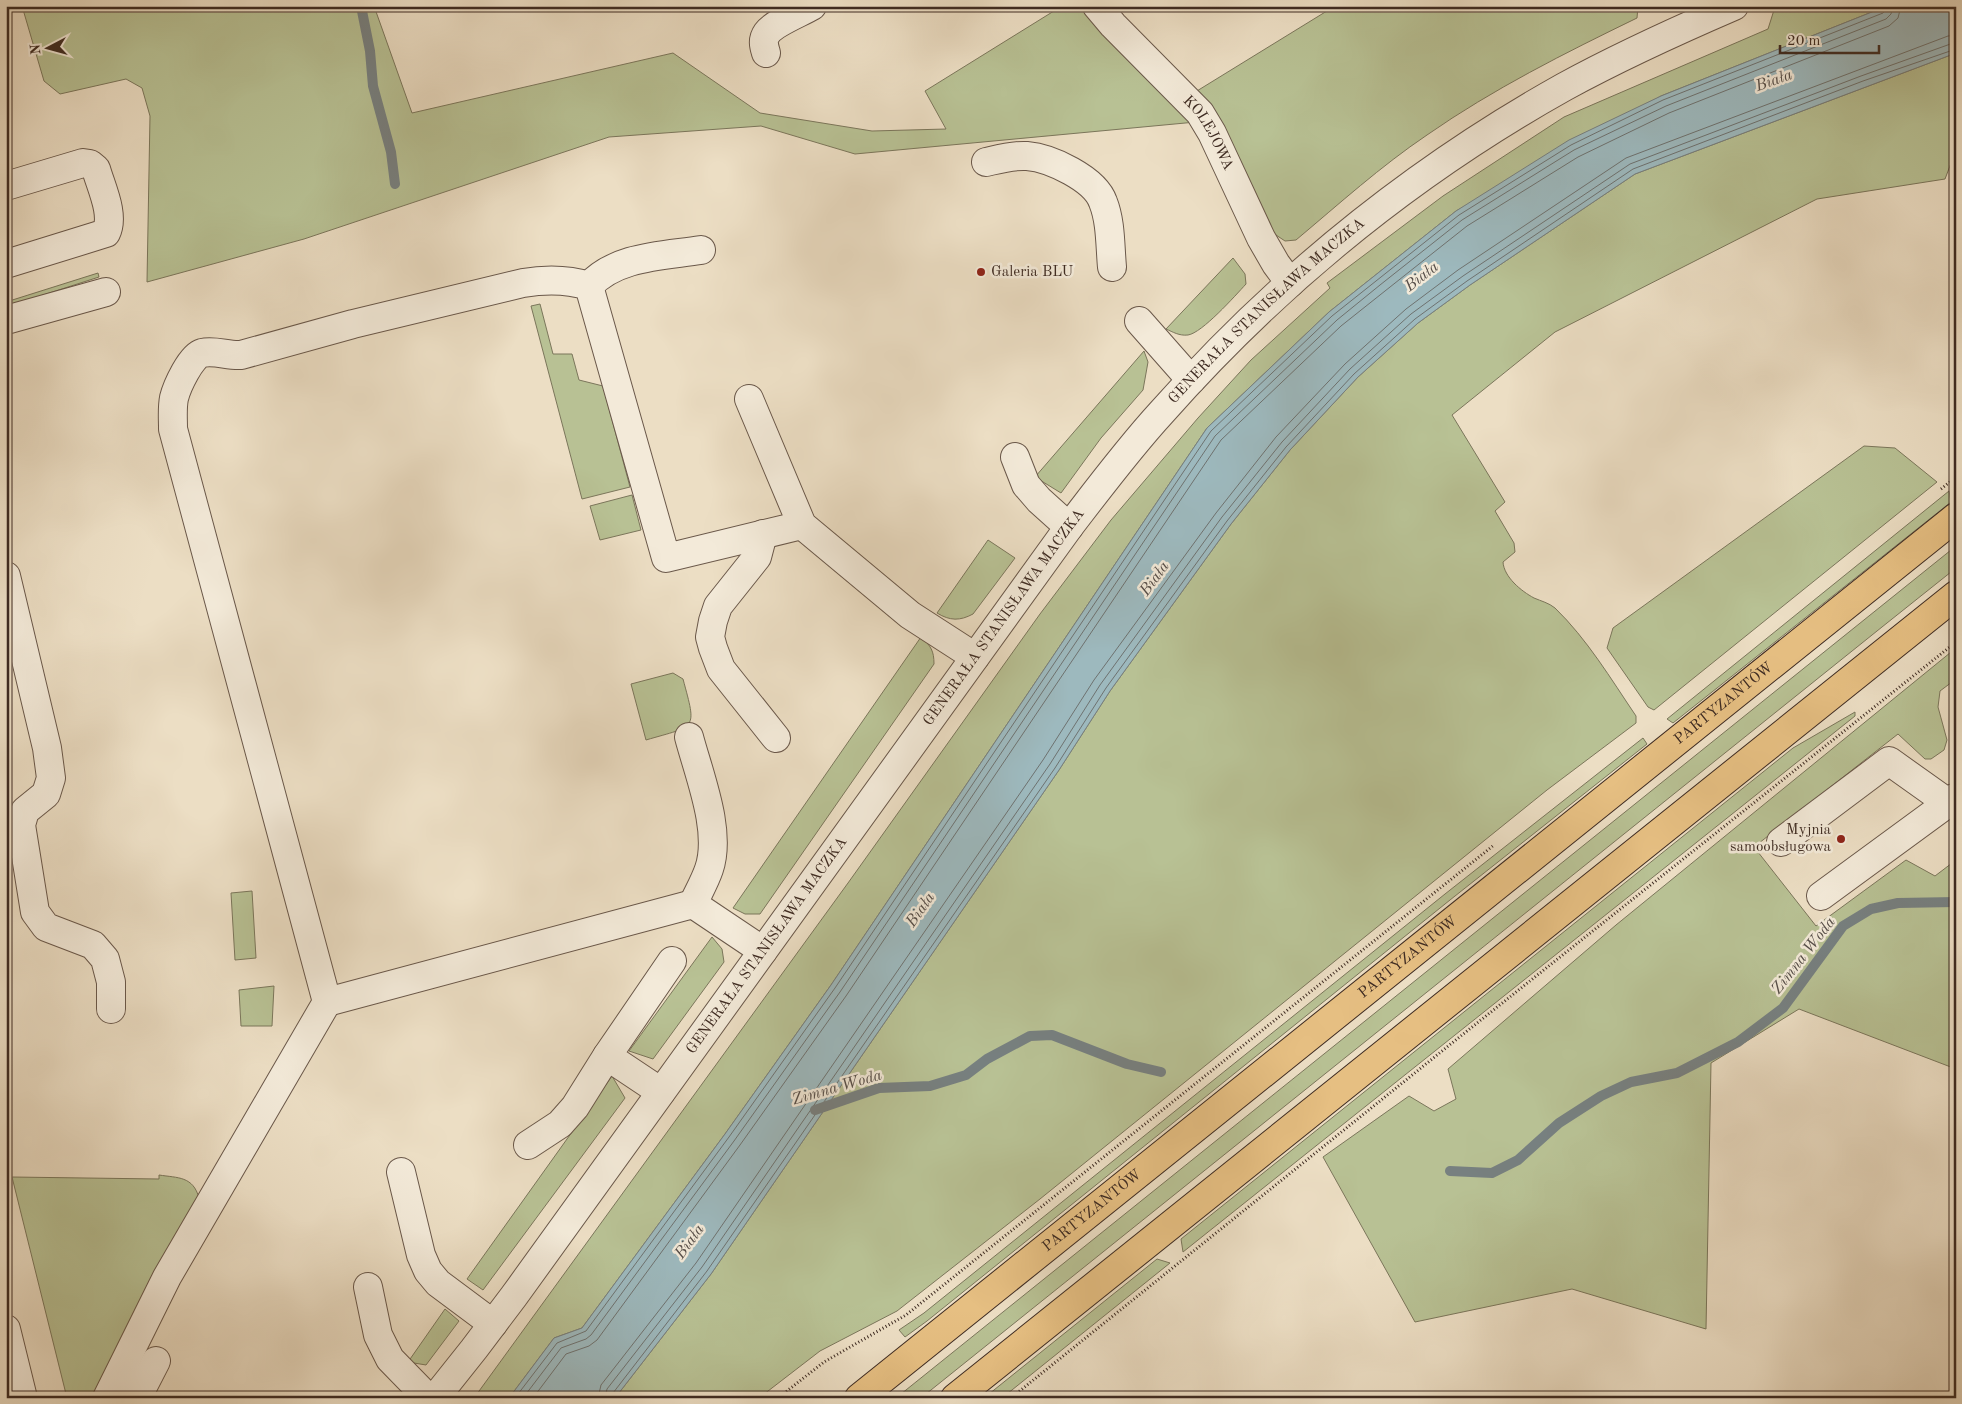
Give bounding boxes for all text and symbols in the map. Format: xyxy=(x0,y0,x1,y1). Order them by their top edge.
north arrow xyxy=(22,22,72,72)
scale bar xyxy=(1780,22,1878,54)
text: 20 m xyxy=(1787,34,1821,49)
text: N xyxy=(29,43,44,55)
water label: Biała xyxy=(1752,67,1795,95)
street label: KOLEJOWA xyxy=(1180,93,1236,173)
street label: GENERAŁA STANISŁAWA MACZKA xyxy=(1166,215,1368,407)
water label: Biała xyxy=(1401,259,1442,296)
place label: Galeria BLU xyxy=(991,265,1073,280)
marker: Galeria BLU xyxy=(975,266,987,278)
street label: GENERAŁA STANISŁAWA MACZKA xyxy=(921,506,1088,728)
water label: Biała xyxy=(1137,559,1173,600)
street label: PARTYZANTÓW xyxy=(1671,660,1776,748)
place label: Myjnia samoobsługowa xyxy=(1730,823,1832,855)
marker: Myjnia samoobsługowa xyxy=(1835,833,1847,845)
street label: GENERAŁA STANISŁAWA MACZKA xyxy=(684,834,850,1057)
water label: Biała xyxy=(903,889,939,931)
street label: PARTYZANTÓW xyxy=(1356,913,1460,1001)
water label: Zimna Woda xyxy=(1769,914,1839,998)
water label: Zimna Woda xyxy=(790,1067,884,1109)
street label: PARTYZANTÓW xyxy=(1040,1167,1144,1255)
water label: Biała xyxy=(672,1222,708,1263)

